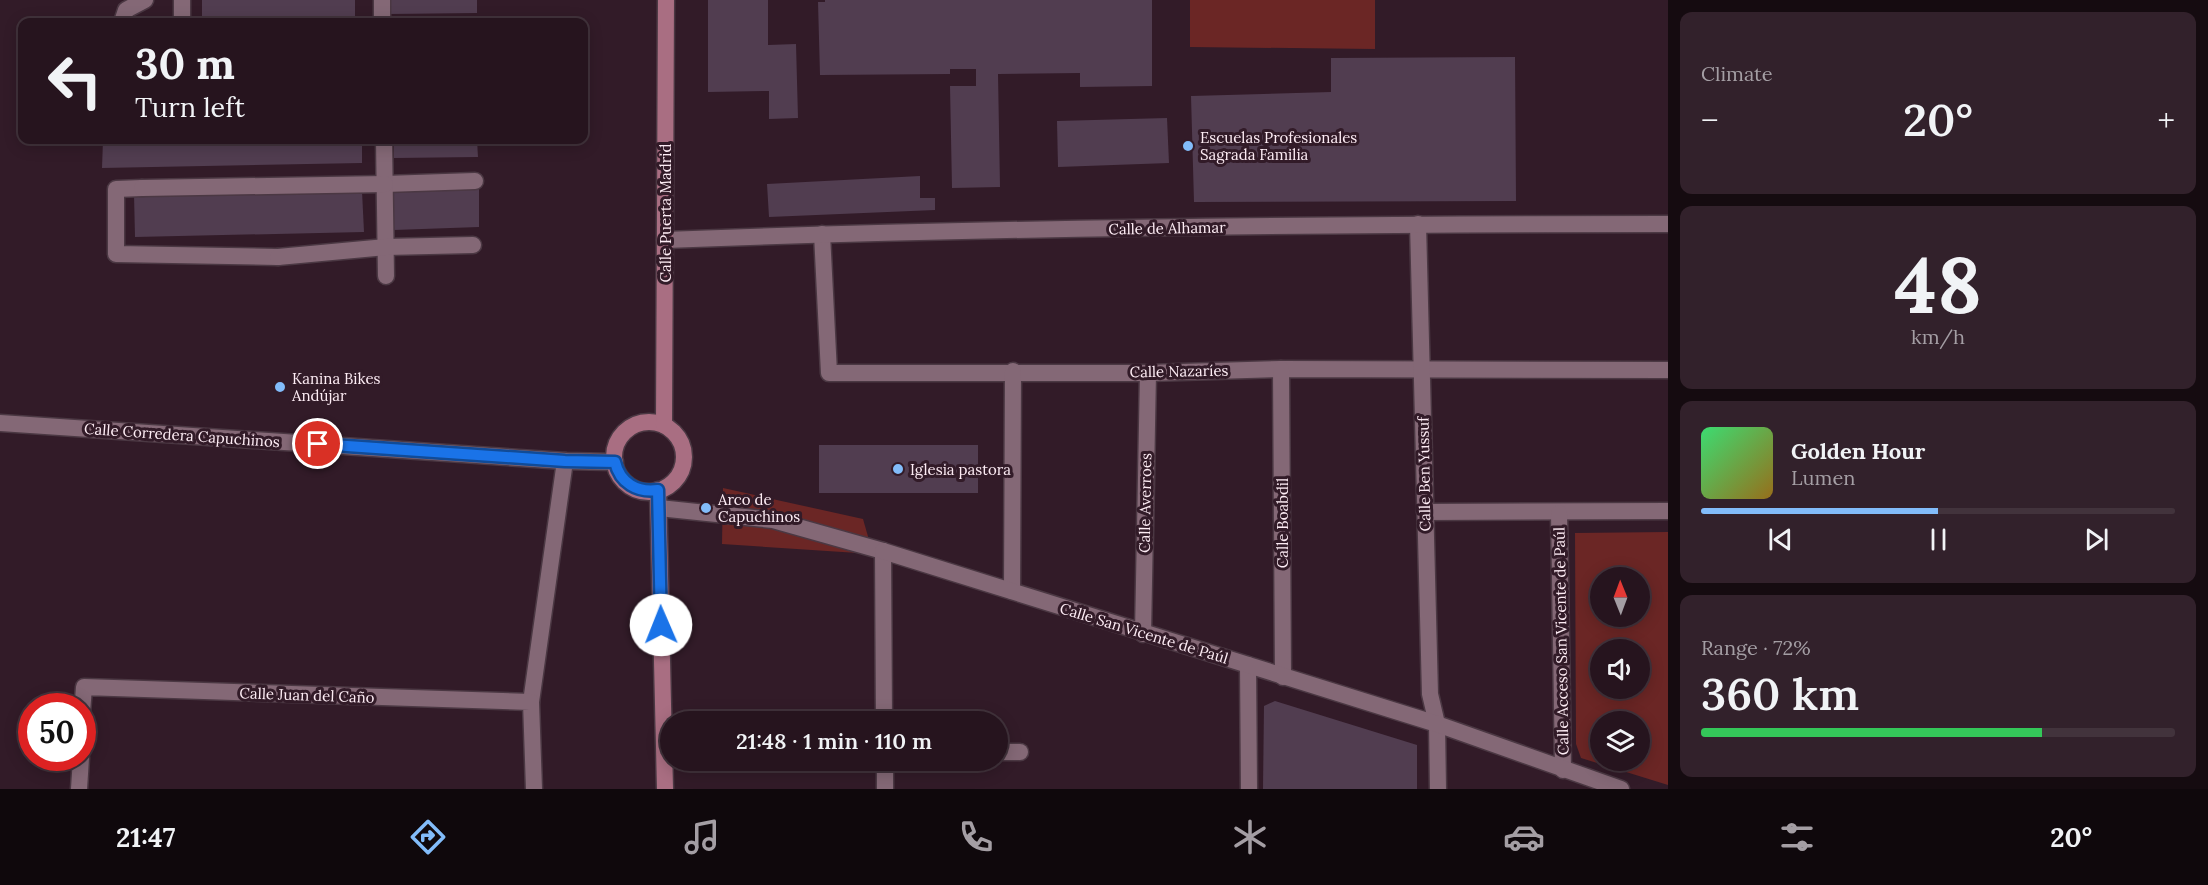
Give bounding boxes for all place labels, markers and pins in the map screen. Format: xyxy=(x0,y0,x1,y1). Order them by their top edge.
place label: Escuelas Profesionales Sagrada Familia xyxy=(1200,128,1357,164)
marker: Escuelas Profesionales Sagrada Familia xyxy=(1181,139,1195,153)
place label: Kanina Bikes Andújar xyxy=(291,369,381,405)
marker: Kanina Bikes Andújar xyxy=(273,380,287,394)
pin xyxy=(292,418,343,469)
place label: Iglesia pastora xyxy=(910,460,1011,479)
marker: Iglesia pastora xyxy=(891,462,905,476)
place label: Arco de Capuchinos xyxy=(717,490,800,526)
marker: Arco de Capuchinos xyxy=(699,501,713,515)

